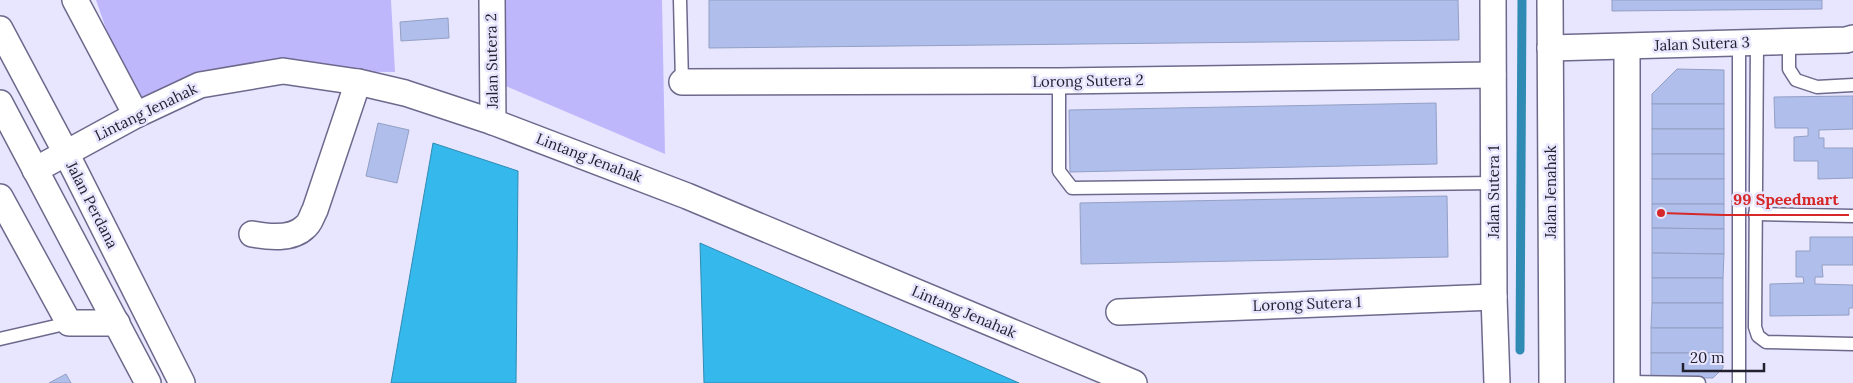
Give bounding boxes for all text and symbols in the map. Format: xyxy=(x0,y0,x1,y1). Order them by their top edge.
street label: Jalan Sutera 2 xyxy=(481,13,502,110)
street label: Jalan Sutera 3 xyxy=(1653,32,1750,55)
street label: Lorong Sutera 2 xyxy=(1032,70,1144,91)
street label: Lintang Jenahak xyxy=(91,78,200,145)
street label: Lintang Jenahak xyxy=(534,129,645,186)
street label: Jalan Jenahak xyxy=(1541,145,1560,240)
street label: Jalan Sutera 1 xyxy=(1484,146,1503,239)
street label: Jalan Perdana xyxy=(62,157,123,252)
callout: 99 Speedmart xyxy=(1723,184,1849,215)
text: 99 Speedmart xyxy=(1733,189,1839,209)
street label: Lintang Jenahak xyxy=(909,281,1019,342)
street label: Lorong Sutera 1 xyxy=(1252,292,1362,315)
scale bar xyxy=(1683,340,1764,372)
text: 20 m xyxy=(1690,348,1725,367)

